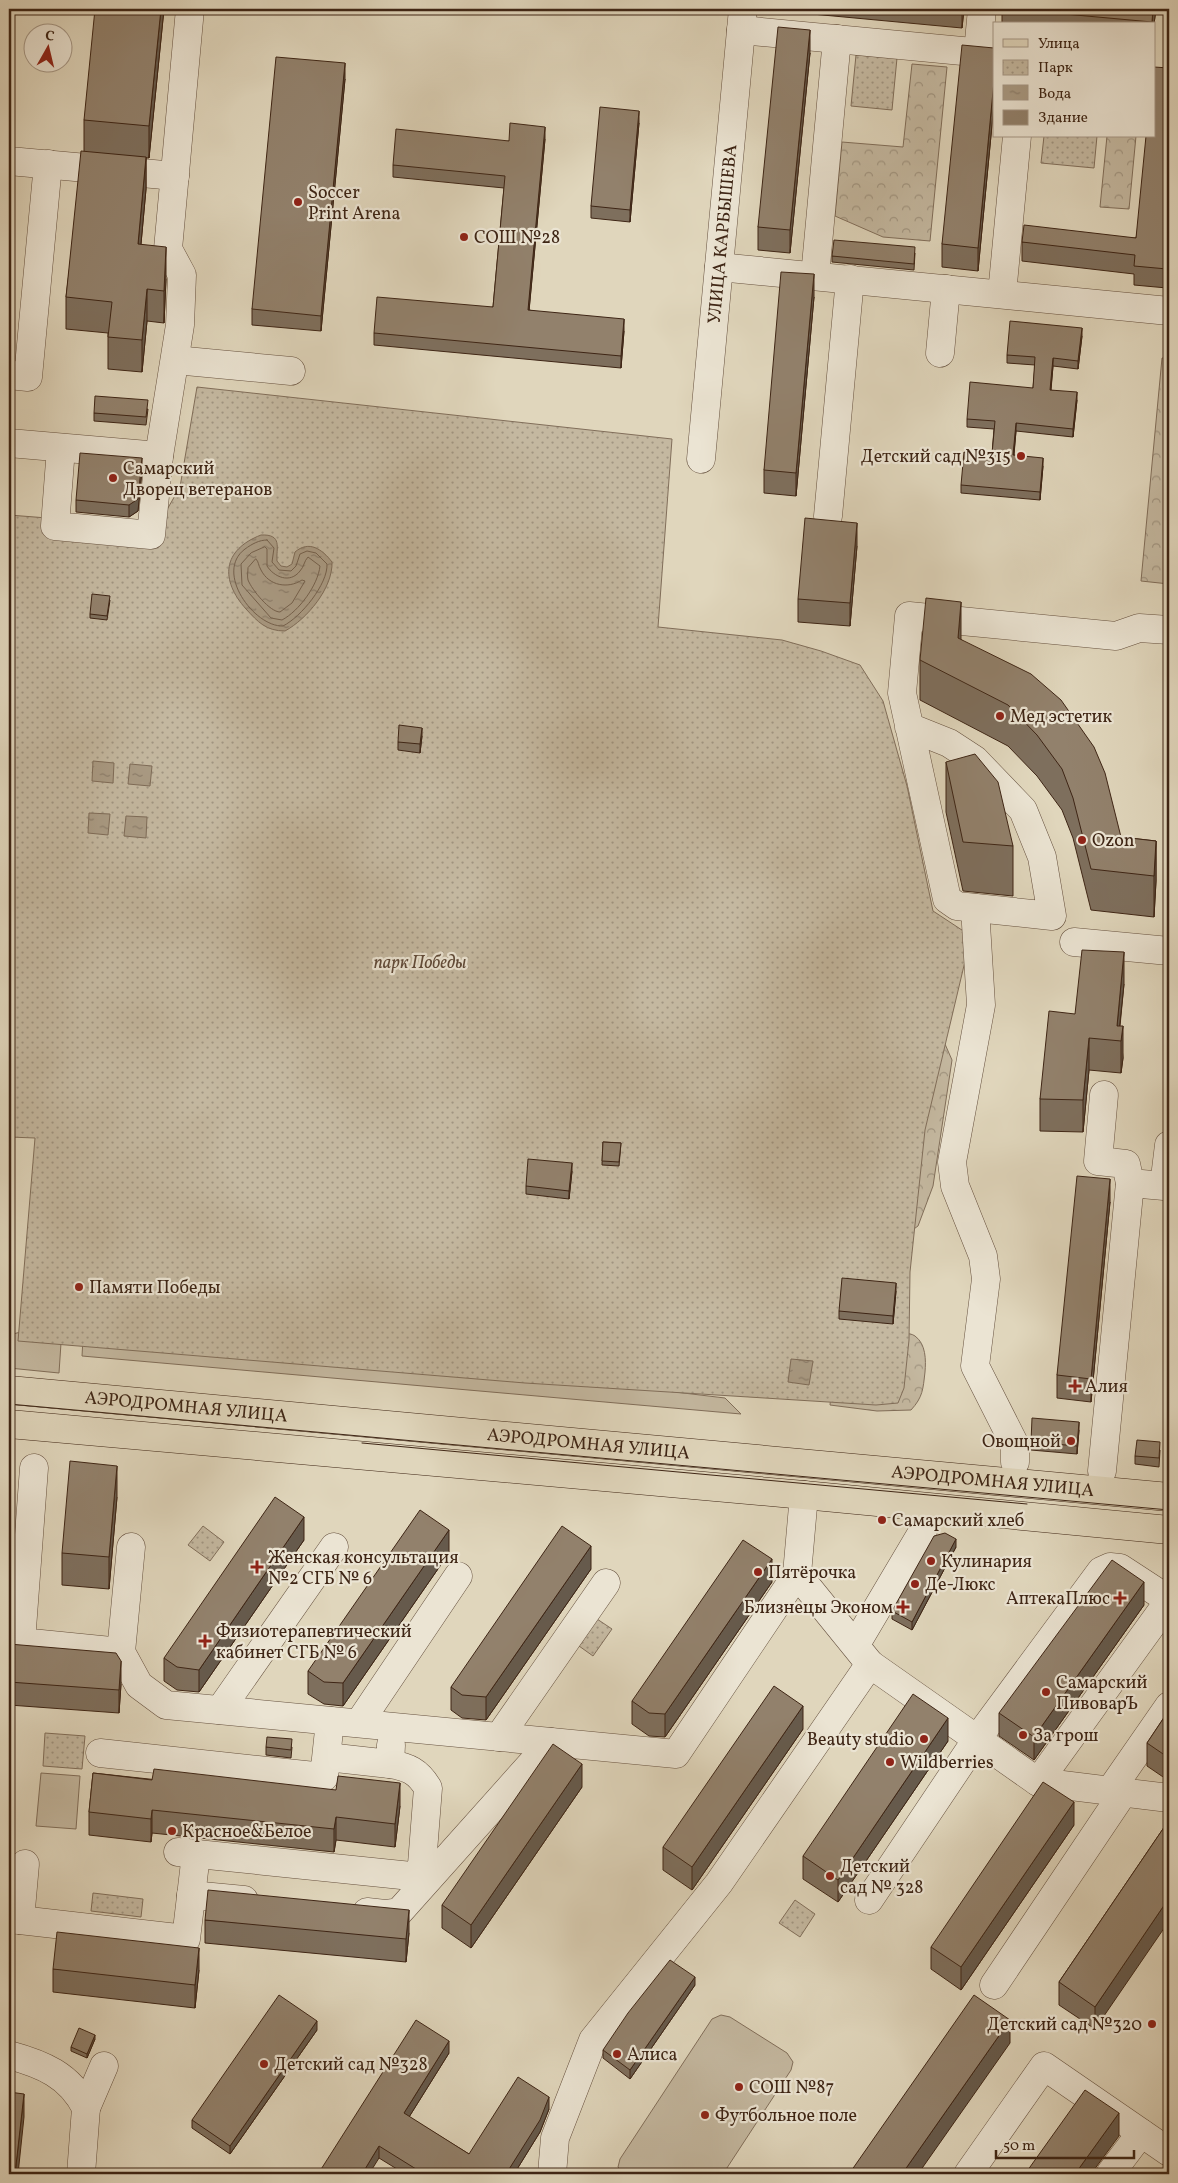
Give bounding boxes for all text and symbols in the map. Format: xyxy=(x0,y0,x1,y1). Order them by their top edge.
north arrow xyxy=(22,22,72,72)
legend xyxy=(993,22,1156,138)
text: С xyxy=(44,27,55,47)
text: Улица xyxy=(1038,34,1080,55)
text: Парк xyxy=(1038,58,1073,79)
text: Вода xyxy=(1038,84,1071,105)
text: Здание xyxy=(1038,108,1088,129)
street label: УЛИЦА КАРБЫШЕВА xyxy=(703,143,744,325)
place label: Soccer Print Arena xyxy=(308,181,401,227)
marker: Soccer Print Arena xyxy=(292,196,304,208)
place label: СОШ №28 xyxy=(474,226,560,251)
marker: СОШ №28 xyxy=(458,231,470,243)
place label: Детский сад №315 xyxy=(861,445,1011,470)
marker: Детский сад №315 xyxy=(1015,450,1027,462)
place label: Самарский Дворец ветеранов xyxy=(123,457,272,503)
marker: Самарский Дворец ветеранов xyxy=(107,472,119,484)
place label: Мед эстетик xyxy=(1010,705,1113,730)
marker: Мед эстетик xyxy=(994,710,1006,722)
place label: Ozon xyxy=(1092,829,1135,854)
marker: Ozon xyxy=(1076,834,1088,846)
park label: парк Победы xyxy=(374,951,466,976)
place label: Памяти Победы xyxy=(89,1276,221,1301)
marker: Памяти Победы xyxy=(73,1281,85,1293)
place label: Алия xyxy=(1085,1375,1128,1400)
marker: Алия xyxy=(1069,1380,1081,1392)
street label: АЭРОДРОМНАЯ УЛИЦА xyxy=(84,1386,289,1430)
street label: АЭРОДРОМНАЯ УЛИЦА xyxy=(486,1423,691,1467)
place label: Овощной xyxy=(982,1430,1061,1455)
marker: Овощной xyxy=(1065,1435,1077,1447)
street label: АЭРОДРОМНАЯ УЛИЦА xyxy=(890,1460,1096,1504)
place label: Самарский хлеб xyxy=(892,1509,1024,1534)
marker: Самарский хлеб xyxy=(876,1514,888,1526)
place label: Женская консультация №2 СГБ № 6 xyxy=(268,1546,459,1592)
place label: Кулинария xyxy=(941,1550,1032,1575)
marker: Кулинария xyxy=(925,1555,937,1567)
marker: Женская консультация №2 СГБ № 6 xyxy=(250,1560,264,1574)
place label: Пятёрочка xyxy=(768,1561,856,1586)
marker: Пятёрочка xyxy=(752,1566,764,1578)
place label: Де-Люкс xyxy=(925,1573,996,1598)
marker: Де-Люкс xyxy=(909,1578,921,1590)
place label: АптекаПлюс xyxy=(1006,1587,1110,1612)
marker: АптекаПлюс xyxy=(1114,1592,1126,1604)
place label: Близнецы Эконом xyxy=(744,1596,893,1621)
marker: Близнецы Эконом xyxy=(897,1601,909,1613)
place label: Физиотерапевтический кабинет СГБ № 6 xyxy=(216,1620,412,1666)
marker: Физиотерапевтический кабинет СГБ № 6 xyxy=(198,1634,212,1648)
place label: Самарский ПивоварЪ xyxy=(1056,1671,1147,1717)
marker: Самарский ПивоварЪ xyxy=(1040,1686,1052,1698)
place label: За грош xyxy=(1033,1724,1099,1749)
place label: Beauty studio xyxy=(807,1728,914,1753)
marker: За грош xyxy=(1017,1729,1029,1741)
marker: Beauty studio xyxy=(918,1733,930,1745)
place label: Wildberries xyxy=(900,1751,994,1776)
marker: Wildberries xyxy=(884,1756,896,1768)
place label: Красное&Белое xyxy=(182,1820,312,1845)
marker: Красное&Белое xyxy=(166,1825,178,1837)
place label: Детский сад № 328 xyxy=(840,1855,923,1901)
marker: Детский сад № 328 xyxy=(824,1870,836,1882)
place label: Детский сад №320 xyxy=(987,2013,1142,2038)
marker: Детский сад №320 xyxy=(1146,2018,1158,2030)
place label: Алиса xyxy=(627,2043,678,2068)
marker: Алиса xyxy=(611,2048,623,2060)
place label: Детский сад №328 xyxy=(274,2053,428,2078)
marker: Детский сад №328 xyxy=(258,2058,270,2070)
place label: СОШ №87 xyxy=(749,2076,834,2101)
marker: СОШ №87 xyxy=(733,2081,745,2093)
place label: Футбольное поле xyxy=(715,2104,857,2129)
marker: Футбольное поле xyxy=(699,2109,711,2121)
scale bar xyxy=(996,2128,1133,2160)
text: 50 m xyxy=(1003,2136,1035,2157)

